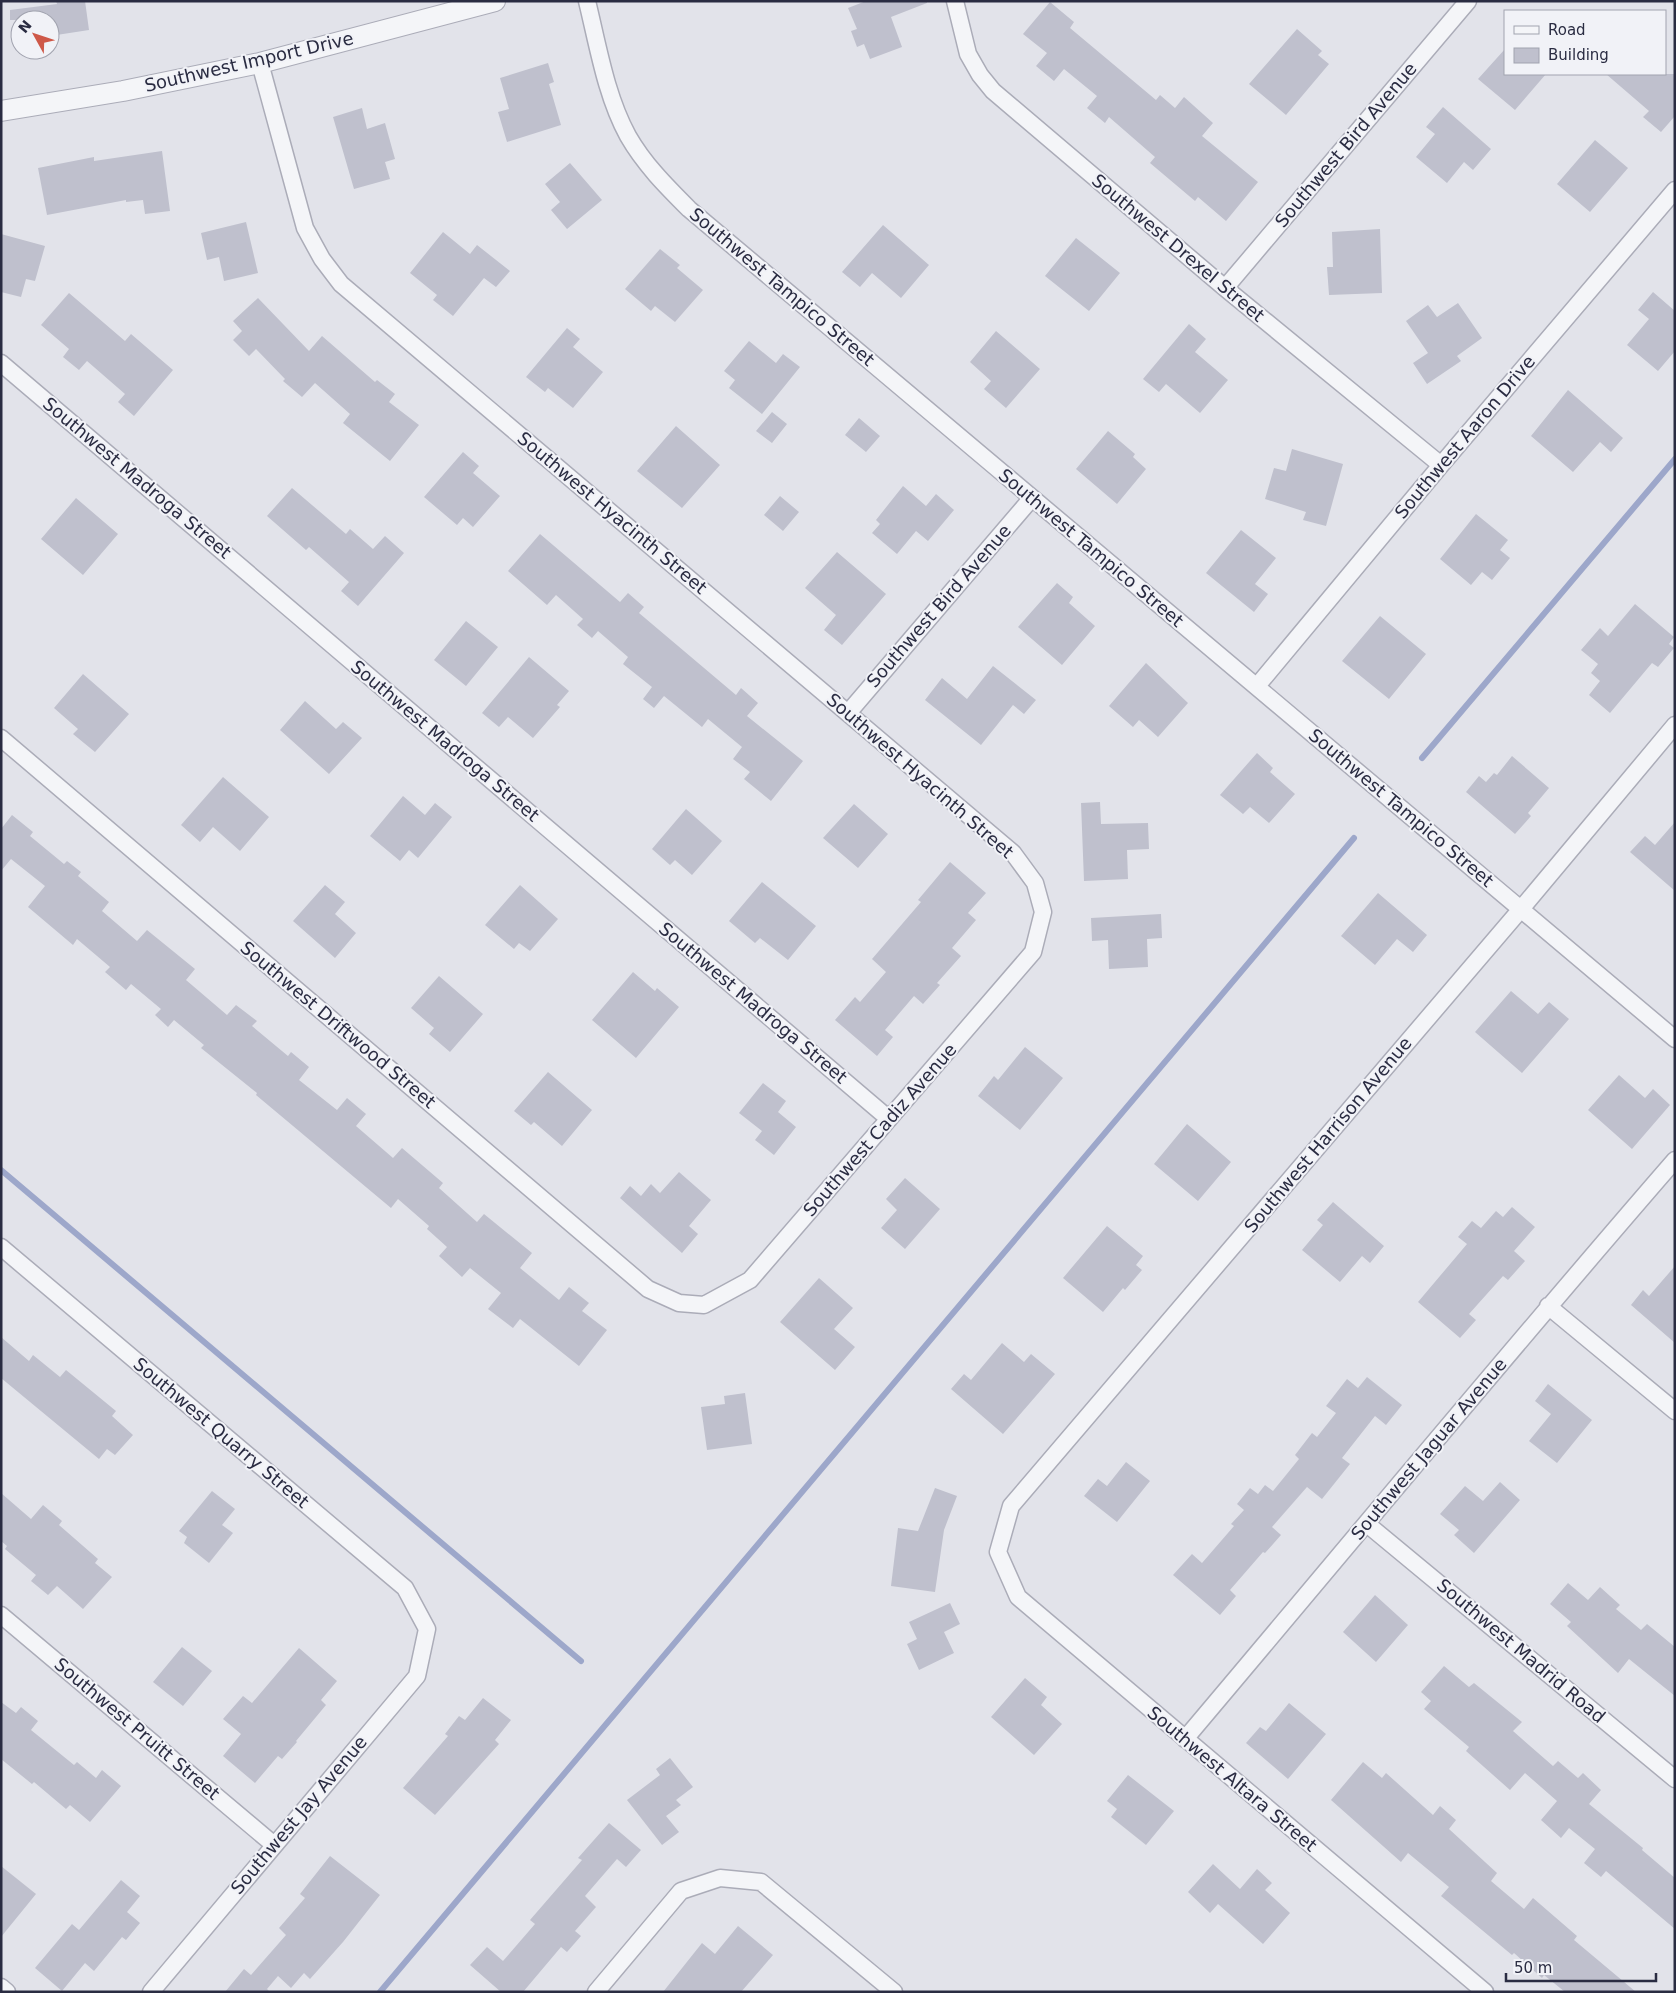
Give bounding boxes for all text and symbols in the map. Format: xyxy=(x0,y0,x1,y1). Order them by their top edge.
north arrow xyxy=(10,10,60,60)
legend xyxy=(1504,10,1666,75)
text: N xyxy=(15,17,35,36)
text: Road xyxy=(1548,21,1586,39)
street label: Southwest Import Drive xyxy=(142,27,355,96)
text: Building xyxy=(1548,46,1609,64)
street label: Southwest Bird Avenue xyxy=(1270,58,1421,231)
street label: Southwest Drexel Street xyxy=(1088,169,1269,326)
street label: Southwest Tampico Street xyxy=(686,203,879,370)
street label: Southwest Aaron Drive xyxy=(1390,351,1539,523)
street label: Southwest Madroga Street xyxy=(39,393,236,563)
street label: Southwest Hyacinth Street xyxy=(513,427,711,598)
street label: Southwest Tampico Street xyxy=(995,464,1188,631)
street label: Southwest Bird Avenue xyxy=(862,520,1015,691)
street label: Southwest Madroga Street xyxy=(347,656,544,826)
street label: Southwest Hyacinth Street xyxy=(823,689,1018,862)
street label: Southwest Tampico Street xyxy=(1305,724,1498,891)
street label: Southwest Madroga Street xyxy=(655,918,852,1088)
street label: Southwest Driftwood Street xyxy=(237,937,440,1112)
street label: Southwest Harrison Avenue xyxy=(1240,1033,1416,1237)
street label: Southwest Cadiz Avenue xyxy=(799,1039,960,1220)
street label: Southwest Quarry Street xyxy=(129,1353,313,1512)
street label: Southwest Jaguar Avenue xyxy=(1347,1354,1511,1544)
street label: Southwest Madrid Road xyxy=(1433,1574,1610,1727)
street label: Southwest Pruitt Street xyxy=(50,1653,224,1804)
street label: Southwest Altara Street xyxy=(1143,1702,1321,1856)
street label: Southwest Jay Avenue xyxy=(226,1731,371,1898)
scale bar xyxy=(1506,1950,1656,1982)
text: 50 m xyxy=(1514,1959,1552,1977)

